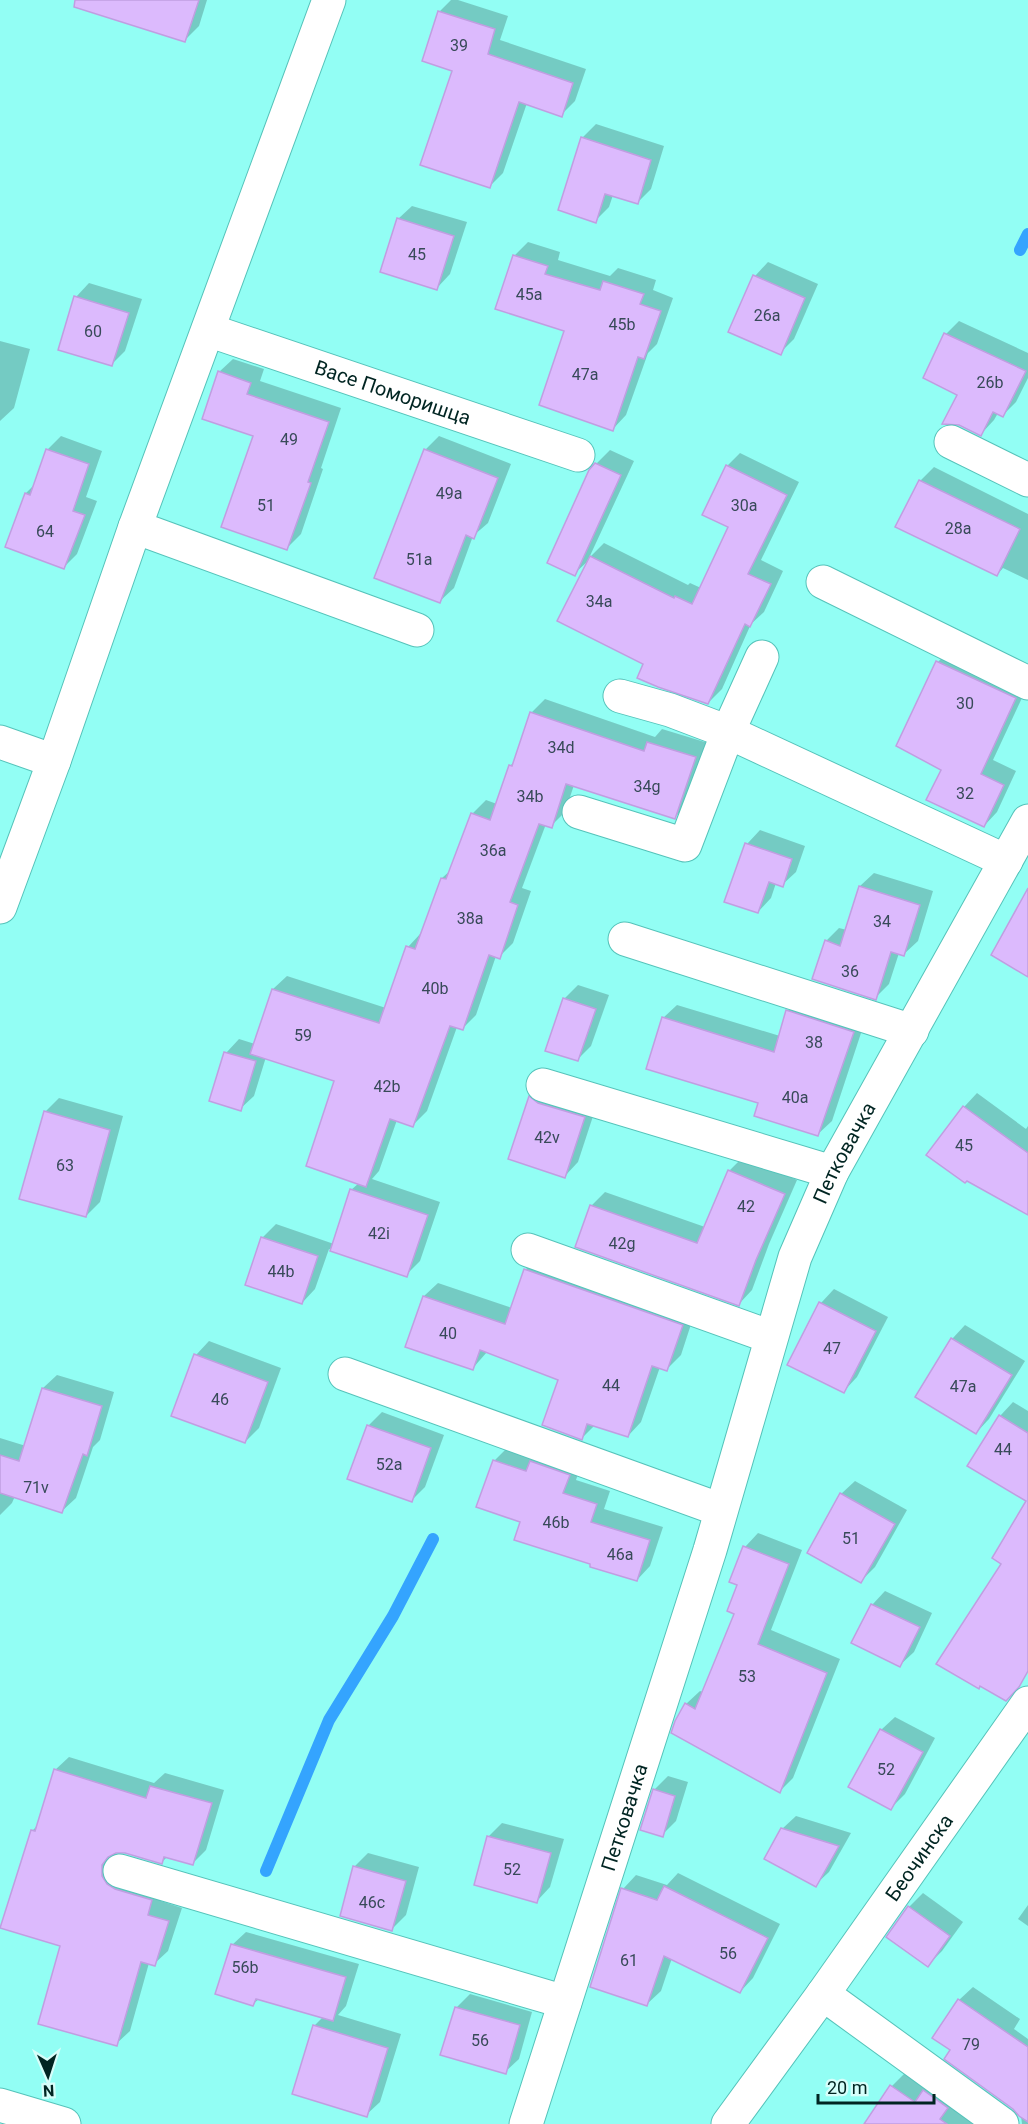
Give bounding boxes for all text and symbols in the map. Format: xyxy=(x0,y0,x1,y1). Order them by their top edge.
house number: 39 xyxy=(450,36,468,55)
house number: 45 xyxy=(408,245,426,264)
house number: 45a xyxy=(516,285,542,304)
house number: 26a xyxy=(754,306,780,325)
house number: 45b xyxy=(609,315,636,334)
house number: 60 xyxy=(84,322,102,341)
street label: Васе Поморишца xyxy=(312,355,474,430)
house number: 47a xyxy=(572,365,598,384)
house number: 26b xyxy=(977,373,1004,392)
house number: 49 xyxy=(280,430,298,449)
house number: 49a xyxy=(436,484,462,503)
house number: 51 xyxy=(257,496,275,515)
house number: 30a xyxy=(731,496,757,515)
house number: 28a xyxy=(945,519,971,538)
house number: 64 xyxy=(36,522,54,541)
house number: 51a xyxy=(406,550,432,569)
house number: 34a xyxy=(586,592,612,611)
house number: 30 xyxy=(956,694,974,713)
house number: 34d xyxy=(547,738,575,757)
house number: 34g xyxy=(634,777,660,796)
house number: 32 xyxy=(956,784,974,803)
house number: 34b xyxy=(517,787,544,806)
house number: 36a xyxy=(480,841,506,860)
house number: 38a xyxy=(457,909,483,928)
house number: 34 xyxy=(873,912,891,931)
house number: 36 xyxy=(841,962,859,981)
house number: 40b xyxy=(422,979,449,998)
house number: 59 xyxy=(294,1026,312,1045)
house number: 38 xyxy=(805,1033,823,1052)
house number: 42b xyxy=(374,1077,401,1096)
house number: 40a xyxy=(782,1088,808,1107)
street label: Петковачка xyxy=(808,1098,881,1207)
house number: 42v xyxy=(534,1128,560,1147)
house number: 45 xyxy=(955,1136,973,1155)
house number: 63 xyxy=(56,1156,74,1175)
house number: 42 xyxy=(737,1197,755,1216)
house number: 42i xyxy=(368,1224,390,1243)
house number: 42g xyxy=(609,1234,635,1253)
house number: 44b xyxy=(268,1262,295,1281)
house number: 40 xyxy=(439,1324,457,1343)
house number: 47 xyxy=(823,1339,841,1358)
house number: 44 xyxy=(602,1376,620,1395)
house number: 47a xyxy=(950,1377,976,1396)
house number: 46 xyxy=(211,1390,229,1409)
house number: 44 xyxy=(994,1440,1012,1459)
house number: 52a xyxy=(376,1455,402,1474)
house number: 71v xyxy=(23,1478,49,1497)
house number: 46b xyxy=(543,1513,570,1532)
house number: 51 xyxy=(842,1529,860,1548)
house number: 46a xyxy=(607,1545,633,1564)
house number: 53 xyxy=(738,1667,756,1686)
house number: 52 xyxy=(877,1760,895,1779)
street label: Петковачка xyxy=(596,1761,653,1874)
street label: Беочинска xyxy=(880,1809,958,1906)
house number: 52 xyxy=(503,1860,521,1879)
house number: 46c xyxy=(359,1893,385,1912)
house number: 56 xyxy=(719,1944,737,1963)
house number: 61 xyxy=(620,1951,638,1970)
house number: 56b xyxy=(232,1958,259,1977)
house number: 56 xyxy=(471,2031,489,2050)
house number: 79 xyxy=(962,2035,980,2054)
north arrow xyxy=(18,2046,78,2106)
scale bar xyxy=(818,2067,934,2105)
text: 20 m xyxy=(827,2077,867,2098)
text: N xyxy=(43,2081,55,2100)

